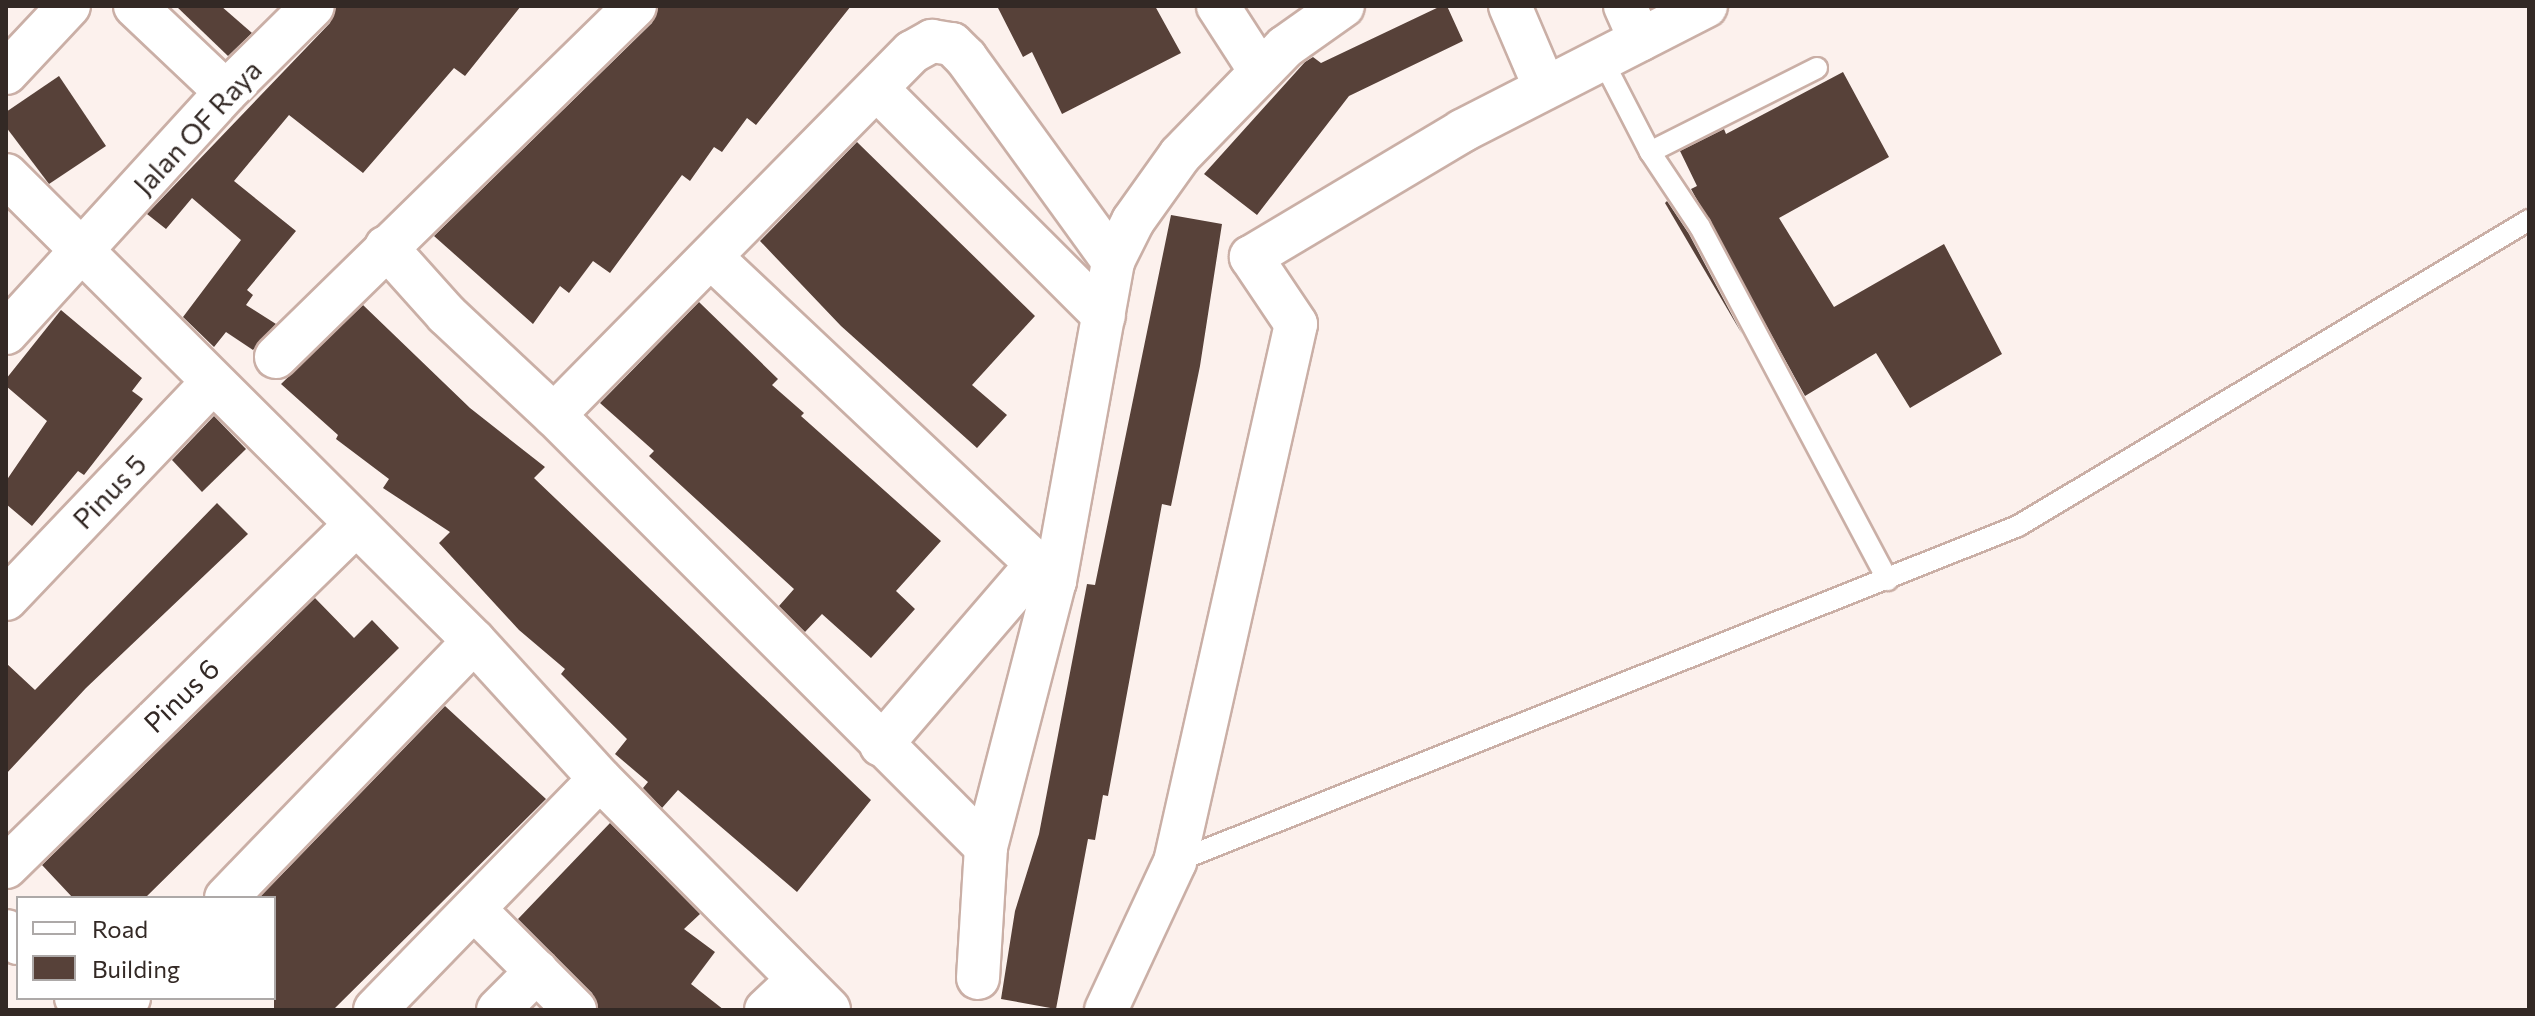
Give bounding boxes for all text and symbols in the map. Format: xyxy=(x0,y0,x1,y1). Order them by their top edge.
street label: Jalan OF Raya xyxy=(126,53,268,201)
street label: Pinus 5 xyxy=(65,447,153,535)
street label: Pinus 6 xyxy=(136,651,226,739)
legend xyxy=(16,896,276,1000)
text: Road xyxy=(92,914,148,943)
text: Building xyxy=(92,954,180,983)

